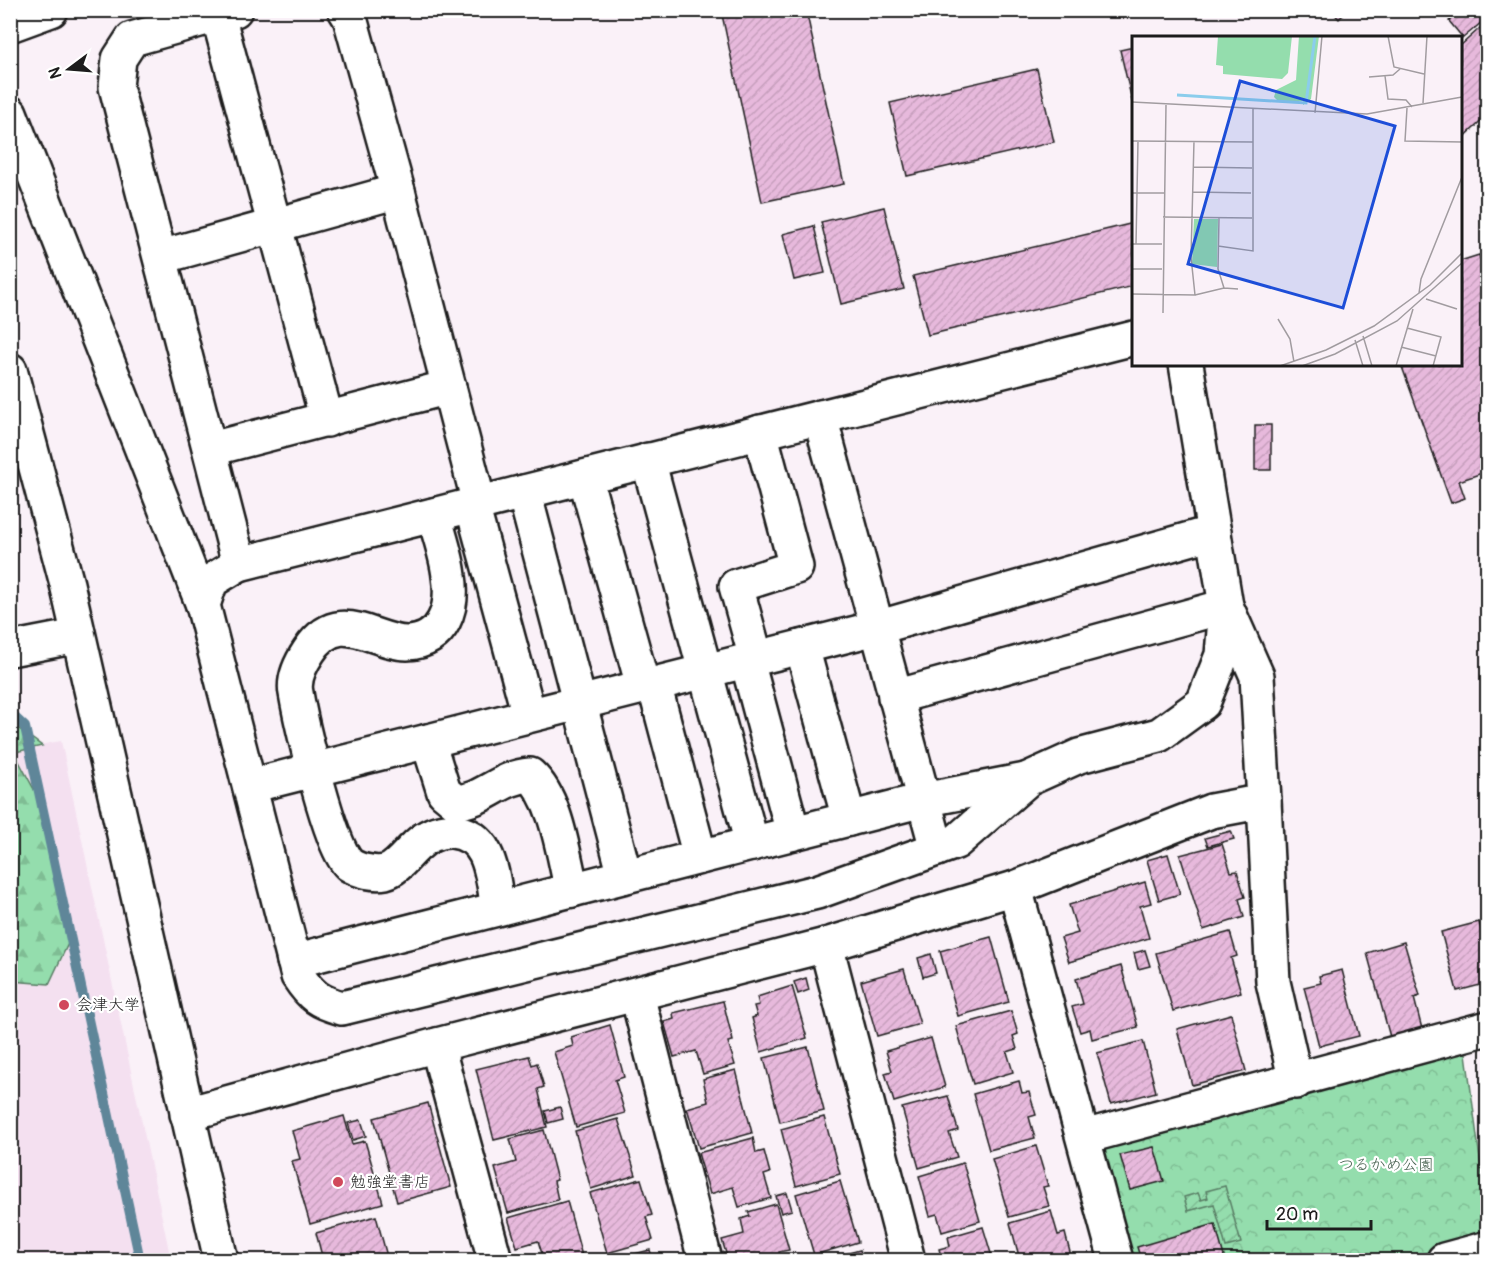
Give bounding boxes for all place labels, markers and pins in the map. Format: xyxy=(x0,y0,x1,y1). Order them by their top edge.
place label: 会津大学 xyxy=(76,995,140,1015)
marker: 会津大学 xyxy=(57,998,71,1012)
place label: 勉強堂書店 xyxy=(350,1172,430,1192)
marker: 勉強堂書店 xyxy=(331,1175,345,1189)

